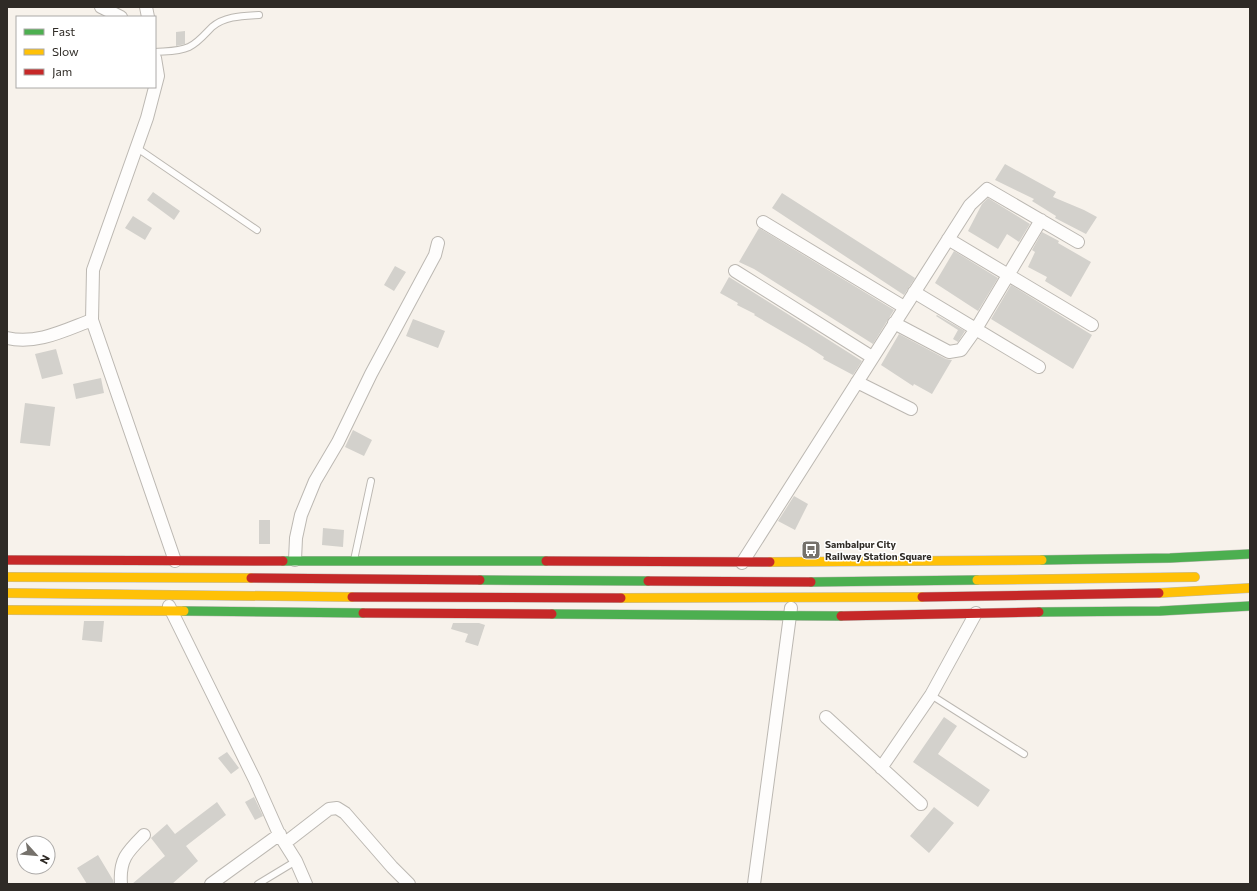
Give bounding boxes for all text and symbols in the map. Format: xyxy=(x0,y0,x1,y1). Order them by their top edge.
legend xyxy=(16,16,156,88)
text: Fast xyxy=(52,24,75,38)
text: Slow xyxy=(52,44,79,58)
text: Jam xyxy=(52,64,72,79)
place label: Sambalpur City Railway Station Square xyxy=(825,538,932,562)
bus stop icon: Sambalpur City Railway Station Square xyxy=(800,539,822,561)
north arrow xyxy=(16,835,56,875)
text: N xyxy=(38,853,53,866)

